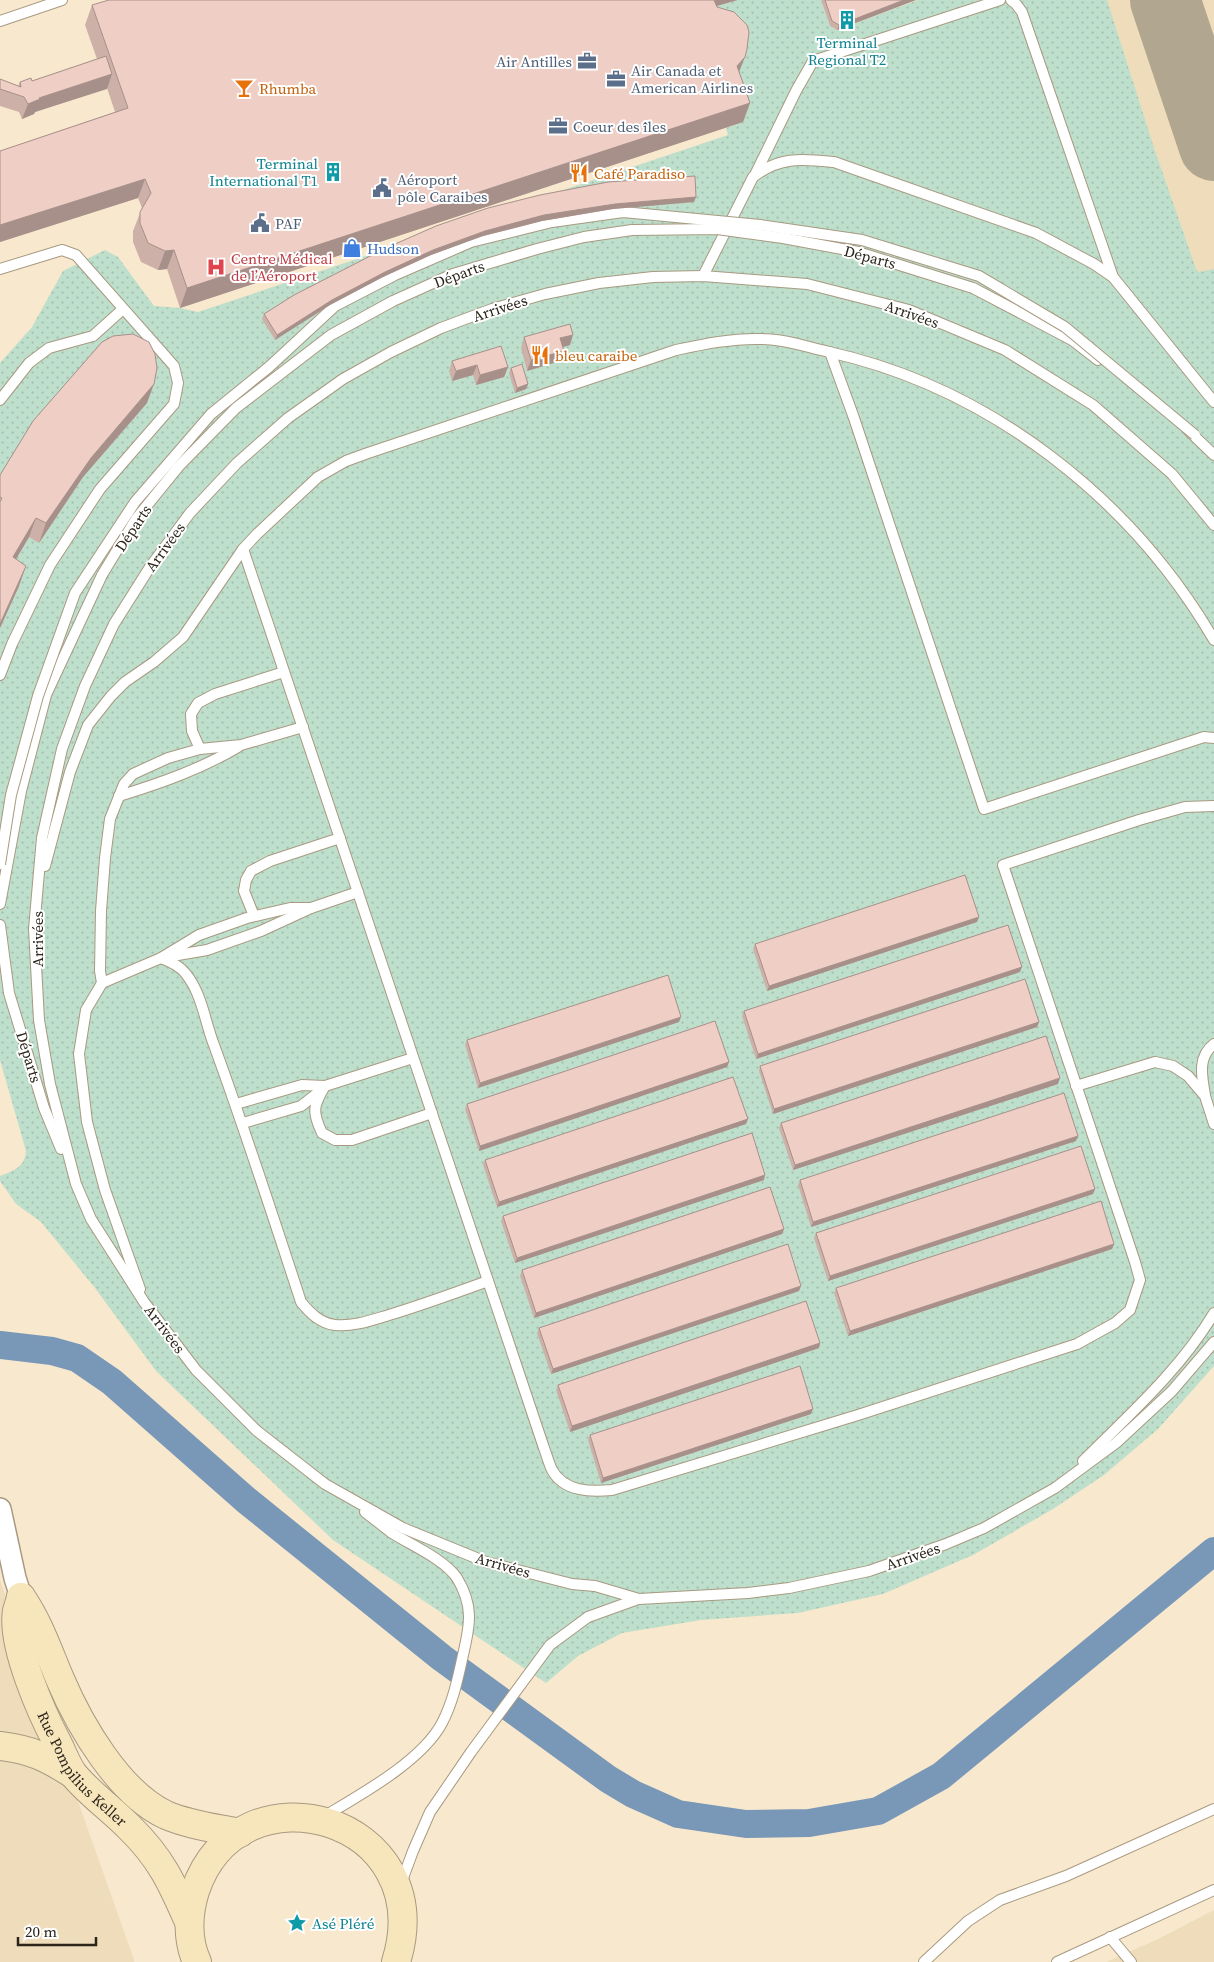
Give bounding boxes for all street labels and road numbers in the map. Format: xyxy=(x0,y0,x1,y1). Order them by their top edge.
street label: Départs xyxy=(842,240,898,274)
street label: Départs xyxy=(431,255,487,293)
street label: Arrivées xyxy=(470,289,530,327)
street label: Arrivées xyxy=(882,295,942,333)
street label: Départs xyxy=(110,500,156,556)
street label: Arrivées xyxy=(140,518,190,576)
street label: Arrivées xyxy=(27,911,48,967)
street label: Départs xyxy=(11,1029,47,1085)
street label: Arrivées xyxy=(140,1300,190,1358)
street label: Arrivées xyxy=(883,1537,943,1575)
street label: Arrivées xyxy=(473,1547,533,1583)
street label: Rue Pompilius Keller xyxy=(33,1708,133,1831)

